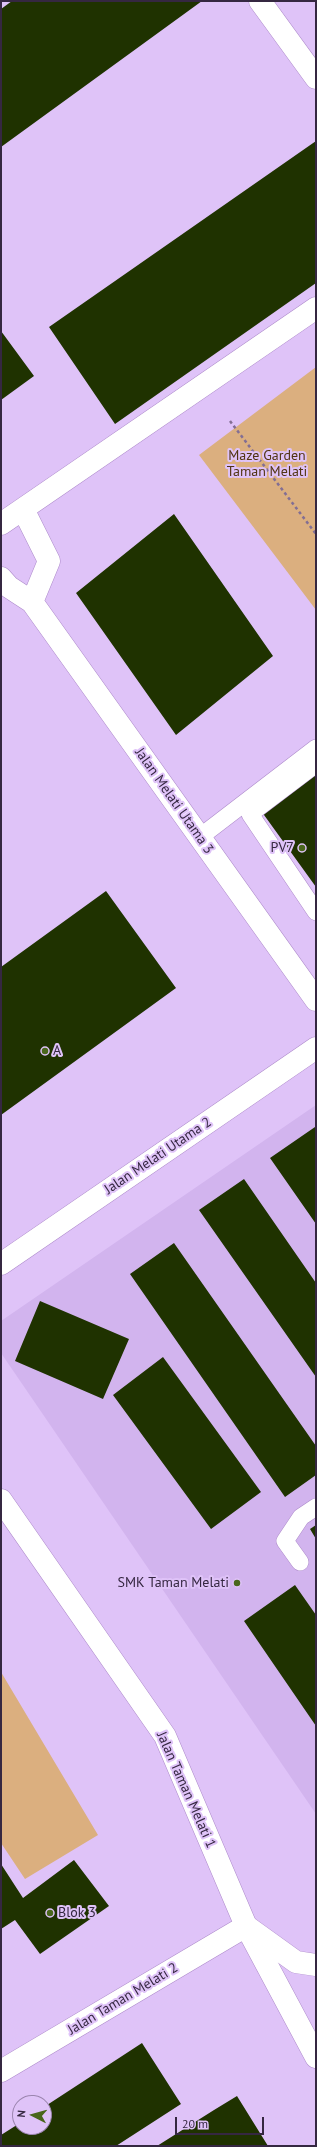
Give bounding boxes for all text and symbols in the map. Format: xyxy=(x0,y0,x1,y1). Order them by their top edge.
park label: Maze Garden Taman Melati xyxy=(227,448,307,480)
street label: Jalan Melati Utama 3 xyxy=(131,745,217,857)
place label: PV7 xyxy=(271,840,294,856)
marker: PV7 xyxy=(297,843,307,853)
place label: A xyxy=(53,1043,61,1059)
marker: A xyxy=(40,1046,50,1056)
street label: Jalan Melati Utama 2 xyxy=(101,1114,215,1198)
place label: SMK Taman Melati xyxy=(118,1575,229,1591)
marker: SMK Taman Melati xyxy=(232,1578,242,1588)
street label: Jalan Taman Melati 1 xyxy=(153,1729,219,1851)
place label: Blok 3 xyxy=(58,1905,96,1921)
marker: Blok 3 xyxy=(45,1908,55,1918)
street label: Jalan Taman Melati 2 xyxy=(65,1959,181,2039)
north arrow xyxy=(12,2095,52,2135)
scale bar xyxy=(177,2109,266,2135)
text: N xyxy=(14,2110,28,2118)
text: 20 m xyxy=(182,2116,208,2131)

